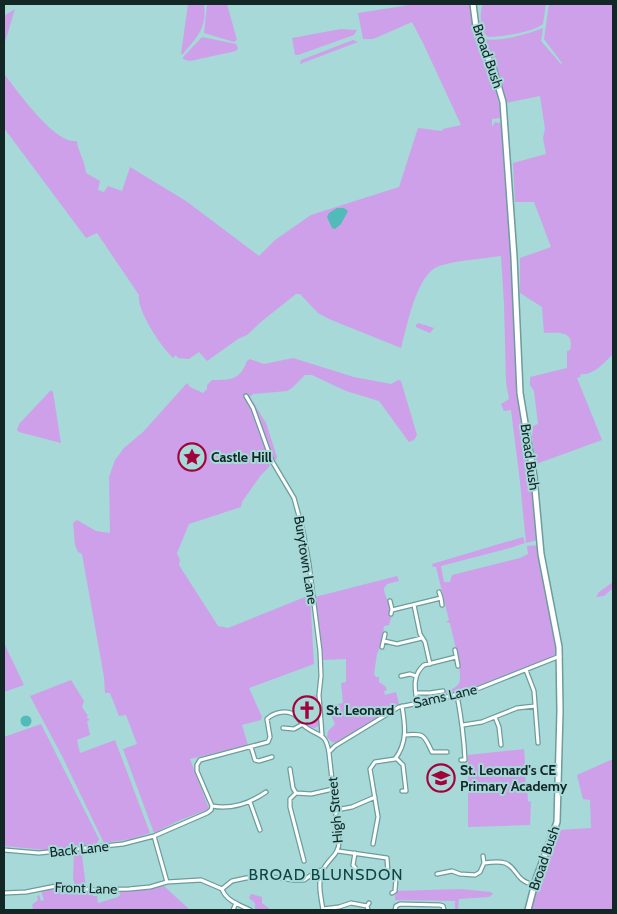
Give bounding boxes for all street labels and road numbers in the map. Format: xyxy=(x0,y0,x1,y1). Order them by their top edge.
street label: Broad Bush xyxy=(469,21,507,91)
street label: Broad Bush xyxy=(516,423,544,491)
street label: Burytown Lane xyxy=(290,515,322,605)
street label: Sams Lane xyxy=(411,680,479,712)
street label: High Street xyxy=(323,776,347,844)
street label: Broad Bush xyxy=(525,823,563,893)
street label: Back Lane xyxy=(48,837,110,861)
street label: Front Lane xyxy=(54,878,118,898)

